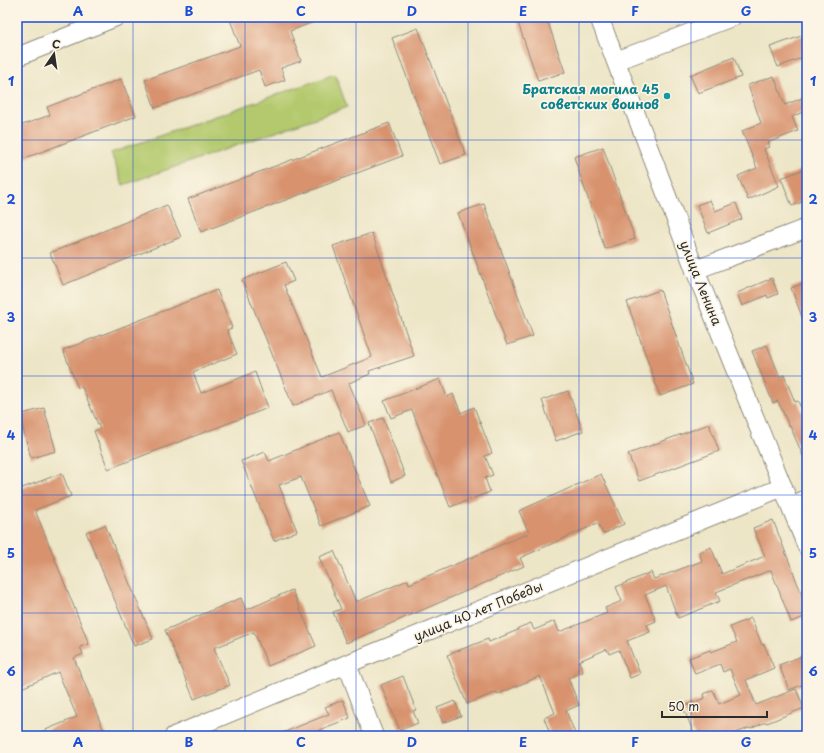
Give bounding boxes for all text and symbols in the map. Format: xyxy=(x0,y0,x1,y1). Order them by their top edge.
text: A xyxy=(73,1,83,20)
text: B xyxy=(185,1,194,20)
text: C xyxy=(296,1,306,20)
text: D xyxy=(407,1,417,20)
text: E xyxy=(519,1,527,20)
text: F xyxy=(631,1,639,20)
text: G xyxy=(741,1,751,20)
north arrow xyxy=(34,34,74,74)
text: С xyxy=(50,35,62,53)
text: 1 xyxy=(8,71,14,90)
text: 1 xyxy=(810,71,816,90)
place label: Братская могила 45 советских воинов xyxy=(522,79,659,113)
marker: Братская могила 45 советских воинов xyxy=(662,91,672,101)
text: 2 xyxy=(6,189,16,208)
text: 2 xyxy=(808,189,818,208)
street label: улица Ленина xyxy=(676,237,727,329)
text: 3 xyxy=(7,307,16,326)
text: 3 xyxy=(809,307,818,326)
text: 4 xyxy=(7,425,16,444)
text: 4 xyxy=(809,425,818,444)
text: 5 xyxy=(7,543,15,562)
text: 5 xyxy=(809,543,817,562)
street label: улица 40 лет Победы xyxy=(410,576,545,645)
text: 6 xyxy=(6,661,16,680)
text: 6 xyxy=(808,661,818,680)
scale bar xyxy=(662,693,767,719)
text: 50 m xyxy=(668,697,699,715)
text: A xyxy=(73,732,83,751)
text: B xyxy=(185,732,194,751)
text: C xyxy=(296,732,306,751)
text: D xyxy=(407,732,417,751)
text: E xyxy=(519,732,527,751)
text: F xyxy=(631,732,639,751)
text: G xyxy=(741,732,751,751)

